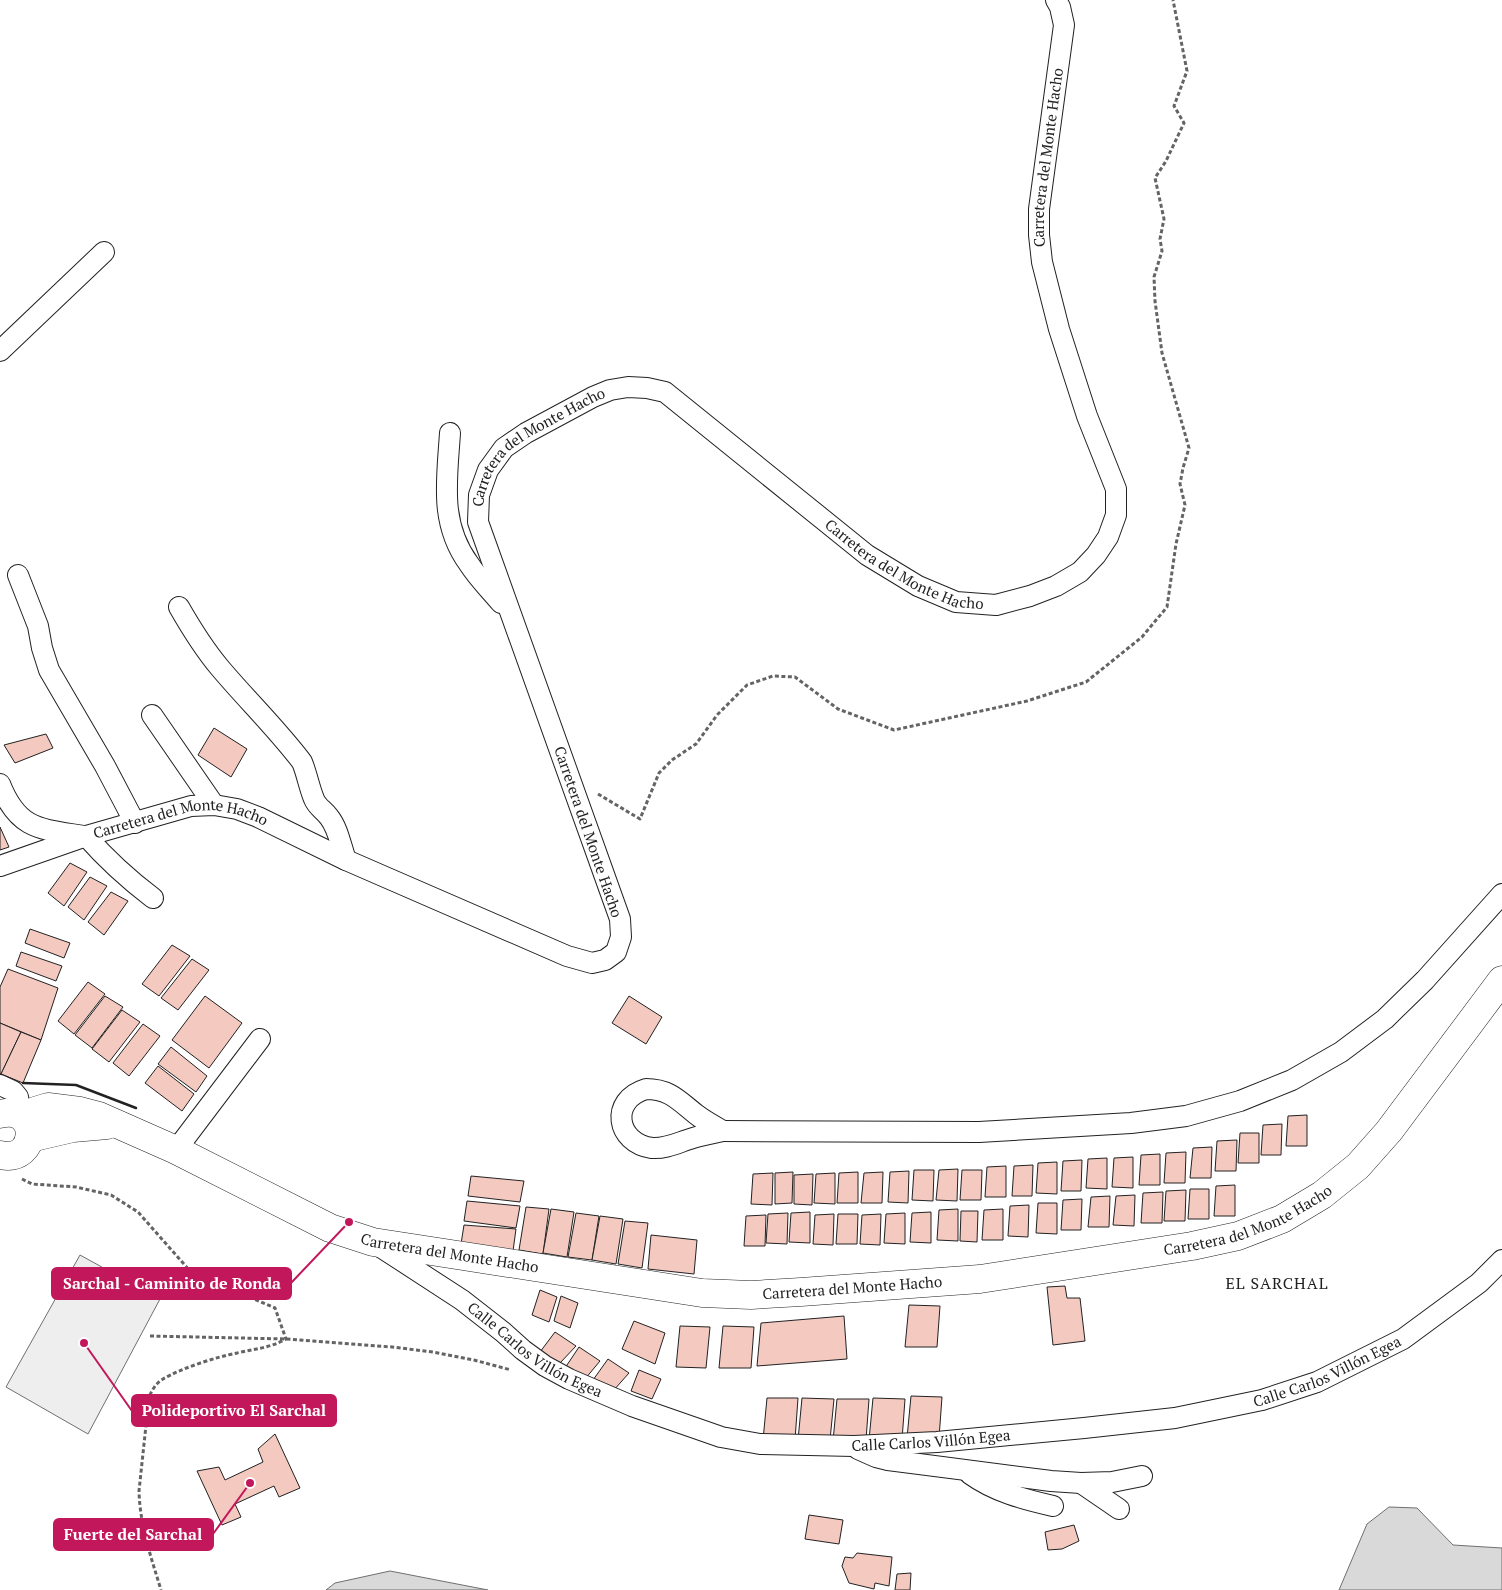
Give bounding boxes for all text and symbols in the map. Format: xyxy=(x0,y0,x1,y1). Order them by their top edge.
street label: Carretera del Monte Hacho xyxy=(1028,67,1067,248)
street label: Carretera del Monte Hacho xyxy=(468,382,608,507)
street label: Carretera del Monte Hacho xyxy=(821,514,984,613)
street label: Carretera del Monte Hacho xyxy=(550,743,628,920)
street label: Carretera del Monte Hacho xyxy=(91,794,272,842)
street label: Carretera del Monte Hacho xyxy=(1162,1180,1336,1259)
street label: Carretera del Monte Hacho xyxy=(358,1228,540,1277)
callout: Sarchal - Caminito de Ronda xyxy=(52,1268,291,1299)
street label: Carretera del Monte Hacho xyxy=(762,1271,943,1303)
text: Sarchal - Caminito de Ronda xyxy=(63,1272,281,1294)
district label: EL SARCHAL xyxy=(1226,1272,1328,1294)
street label: Calle Carlos Villón Egea xyxy=(464,1297,606,1401)
street label: Calle Carlos Villón Egea xyxy=(1251,1330,1404,1411)
callout: Polideportivo El Sarchal xyxy=(132,1395,336,1426)
text: Polideportivo El Sarchal xyxy=(142,1399,326,1421)
street label: Calle Carlos Villón Egea xyxy=(851,1424,1012,1455)
callout: Fuerte del Sarchal xyxy=(54,1519,213,1550)
text: Fuerte del Sarchal xyxy=(64,1523,202,1545)

